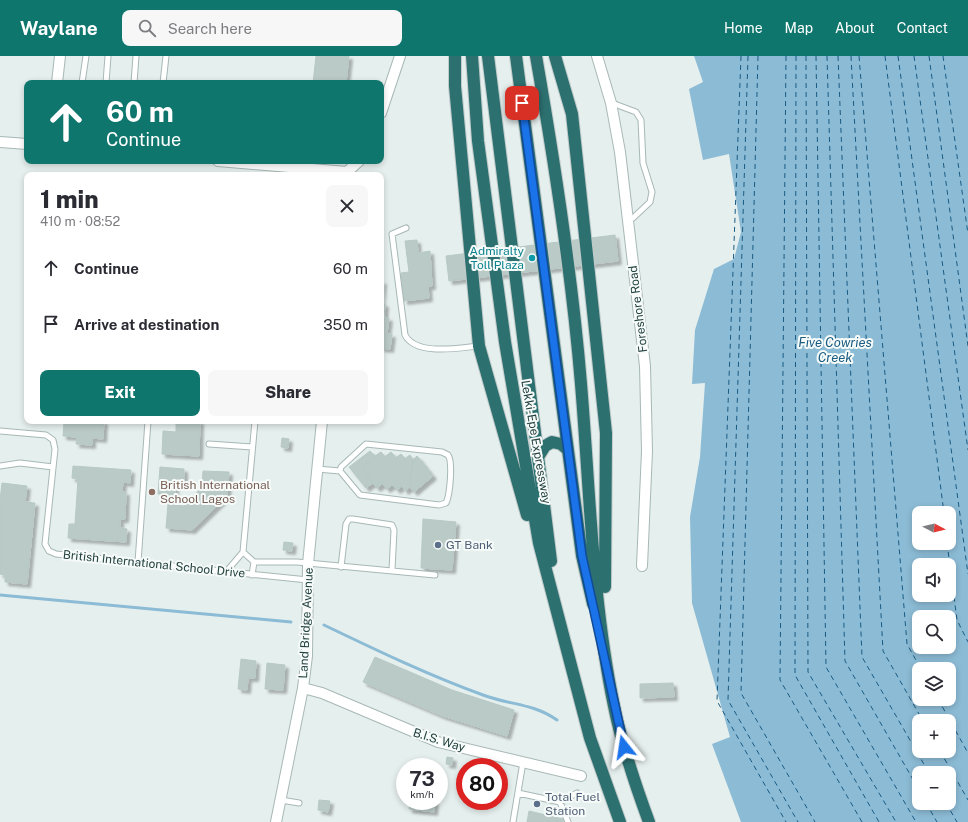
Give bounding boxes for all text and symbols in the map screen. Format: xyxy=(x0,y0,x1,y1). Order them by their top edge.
search box xyxy=(122,10,402,46)
text: Waylane xyxy=(20,17,98,39)
icon: search xyxy=(136,17,158,39)
text: Search here xyxy=(168,20,252,37)
text: Home xyxy=(724,20,763,36)
text: Map xyxy=(785,20,813,36)
text: About xyxy=(835,20,875,36)
text: Contact xyxy=(897,20,948,36)
pin xyxy=(505,86,539,120)
icon: arrive xyxy=(511,92,533,114)
text: 60 m xyxy=(106,95,174,128)
icon: ahead xyxy=(40,96,92,148)
text: Continue xyxy=(106,129,181,150)
text: 1 min xyxy=(40,185,99,213)
button: close xyxy=(326,185,368,227)
text: 410 m · 08:52 xyxy=(40,214,120,229)
place label: Admiralty Toll Plaza xyxy=(470,244,525,272)
marker: Admiralty Toll Plaza xyxy=(527,253,537,263)
icon: ahead xyxy=(40,257,62,279)
text: Continue xyxy=(74,260,139,277)
text: 60 m xyxy=(333,260,368,277)
street label: Foreshore Road xyxy=(626,265,650,353)
icon: arrive xyxy=(40,313,62,335)
text: Arrive at destination xyxy=(74,316,219,333)
text: 350 m xyxy=(323,316,368,333)
water label: Five Cowries Creek xyxy=(798,335,872,365)
button: Exit xyxy=(40,370,200,416)
button: Share xyxy=(208,370,368,416)
street label: Lekki-Epe Expressway xyxy=(518,379,554,505)
place label: British International School Lagos xyxy=(160,478,271,506)
marker: British International School Lagos xyxy=(147,487,157,497)
north arrow xyxy=(912,506,956,550)
map controls xyxy=(912,506,956,810)
place label: GT Bank xyxy=(446,538,493,552)
marker: GT Bank xyxy=(433,540,443,550)
street label: British International School Drive xyxy=(62,547,246,581)
button: sound xyxy=(912,558,956,602)
street label: Land Bridge Avenue xyxy=(296,567,316,679)
button: search xyxy=(912,610,956,654)
button: layers xyxy=(912,662,956,706)
button: + xyxy=(912,714,956,758)
street label: B.I.S. Way xyxy=(411,725,467,755)
position arrow xyxy=(603,726,645,768)
speed limit sign: 80 xyxy=(456,758,508,810)
button: − xyxy=(912,766,956,810)
text: 73 xyxy=(409,767,435,791)
text: km/h xyxy=(410,788,434,800)
place label: Total Fuel Station xyxy=(545,790,600,818)
marker: Total Fuel Station xyxy=(532,799,542,809)

